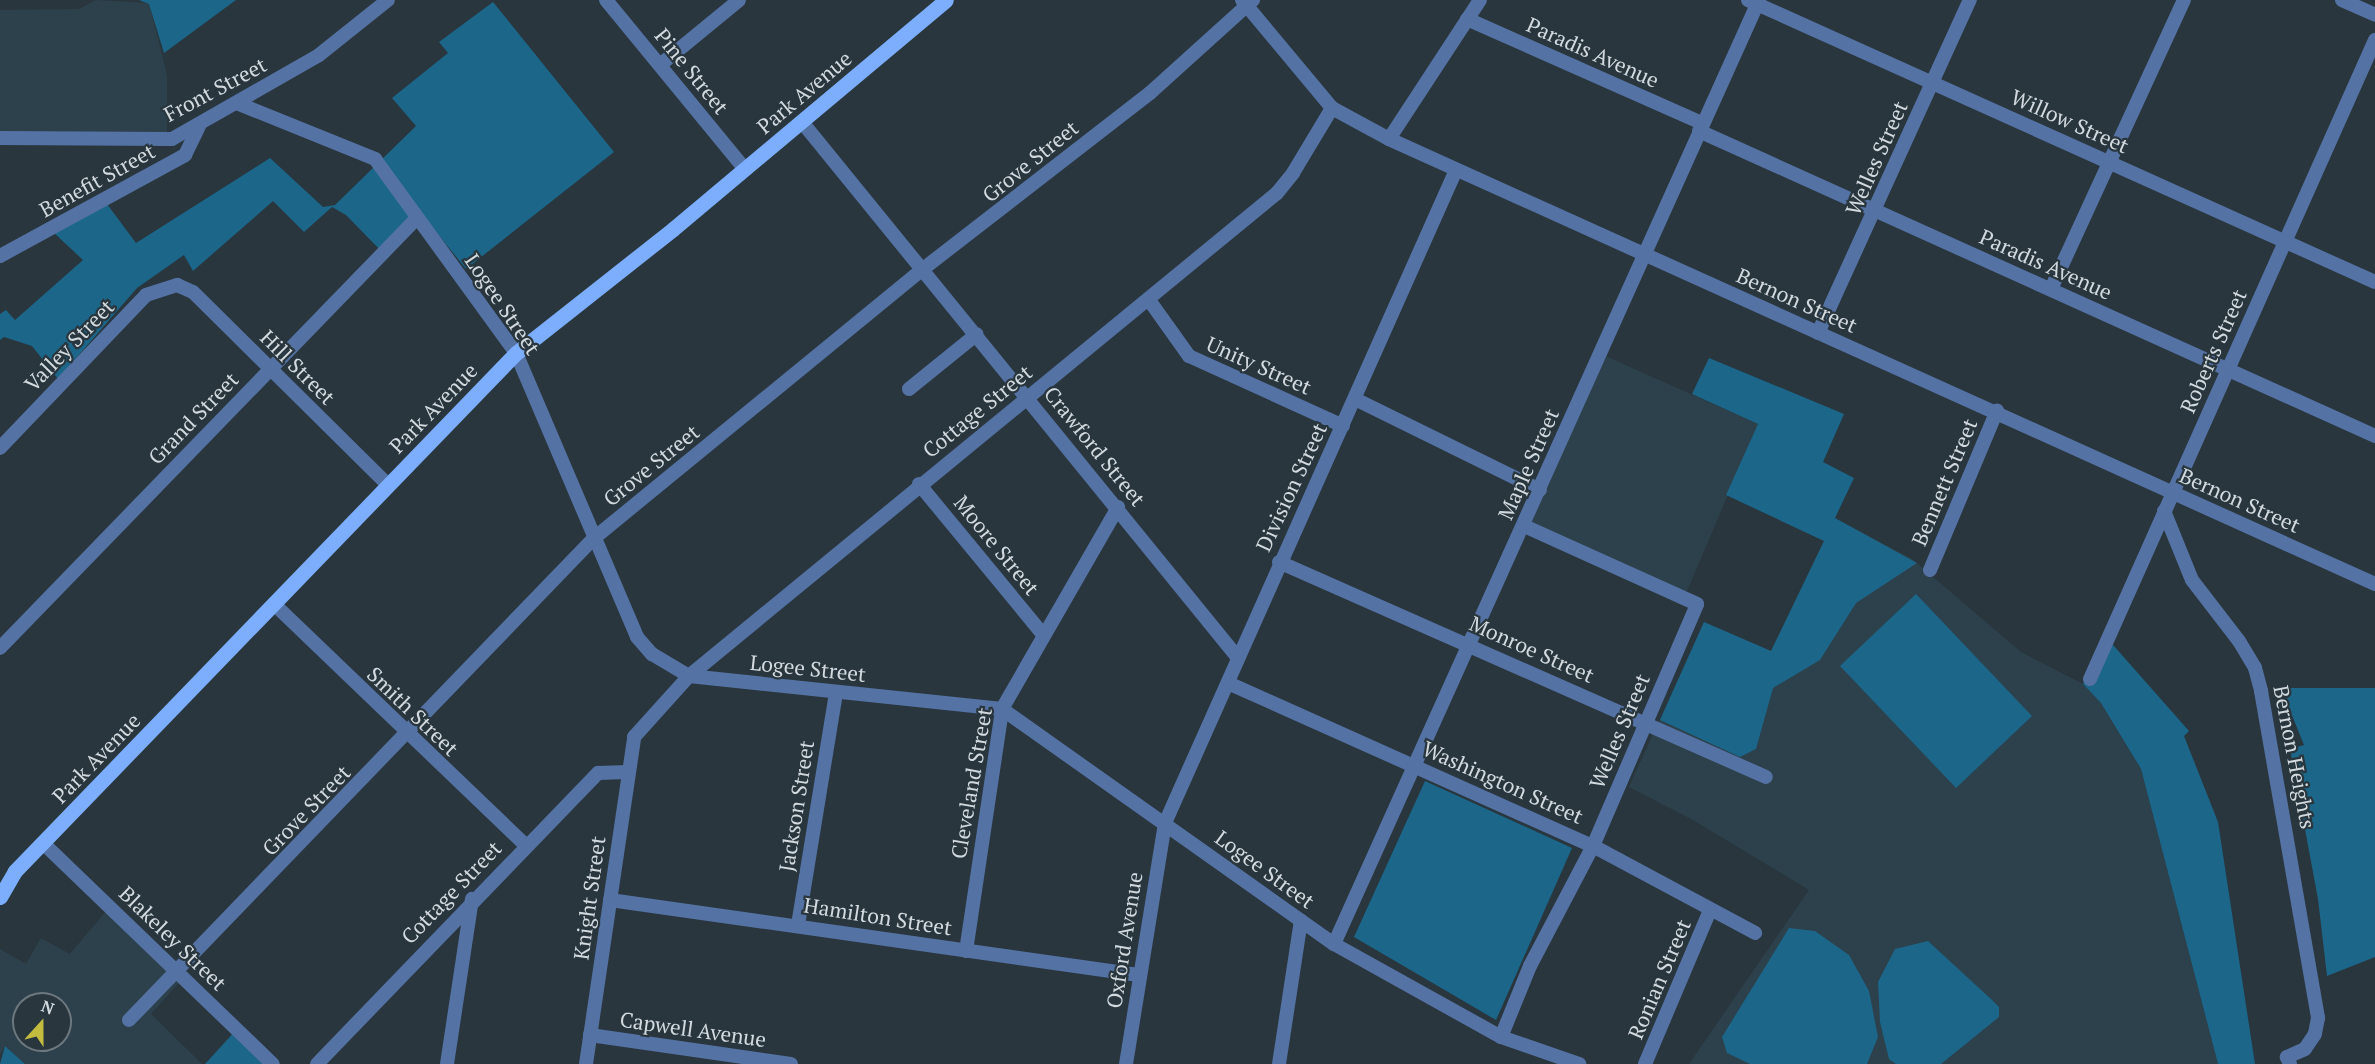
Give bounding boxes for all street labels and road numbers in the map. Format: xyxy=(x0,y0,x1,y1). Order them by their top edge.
street label: Paradis Avenue xyxy=(1523,11,1663,93)
street label: Pine Street xyxy=(650,23,734,119)
street label: Park Avenue xyxy=(752,45,856,139)
street label: Front Street xyxy=(159,51,271,127)
street label: Willow Street xyxy=(2007,84,2133,158)
street label: Welles Street xyxy=(1840,97,1912,219)
street label: Grove Street xyxy=(977,115,1083,207)
street label: Benefit Street xyxy=(35,138,159,222)
street label: Paradis Avenue xyxy=(1976,223,2116,305)
street label: Logee Street xyxy=(460,249,546,359)
street label: Bernon Street xyxy=(1733,262,1861,338)
street label: Roberts Street xyxy=(2175,285,2251,417)
street label: Valley Street xyxy=(19,294,119,396)
street label: Hill Street xyxy=(255,324,341,410)
street label: Unity Street xyxy=(1203,331,1315,399)
street label: Park Avenue xyxy=(384,358,482,458)
street label: Cottage Street xyxy=(917,359,1037,463)
street label: Grand Street xyxy=(143,367,243,469)
street label: Crawford Street xyxy=(1039,381,1151,511)
street label: Maple Street xyxy=(1492,405,1564,523)
street label: Bennett Street xyxy=(1906,415,1982,549)
street label: Grove Street xyxy=(598,419,704,511)
street label: Division Street xyxy=(1250,419,1332,555)
street label: Bernon Street xyxy=(2176,462,2304,538)
street label: Moore Street xyxy=(949,490,1045,600)
street label: Monroe Street xyxy=(1466,610,1598,688)
street label: Logee Street xyxy=(749,649,867,687)
street label: Smith Street xyxy=(362,661,464,761)
street label: Welles Street xyxy=(1584,670,1654,792)
street label: Bernon Heights xyxy=(2269,683,2321,831)
street label: Cleveland Street xyxy=(945,705,997,861)
street label: Park Avenue xyxy=(47,708,145,808)
street label: Washington Street xyxy=(1419,735,1587,829)
street label: Jackson Street xyxy=(773,738,819,874)
street label: Grove Street xyxy=(257,760,355,860)
street label: Logee Street xyxy=(1210,825,1320,913)
street label: Cottage Street xyxy=(396,835,506,949)
street label: Knight Street xyxy=(568,835,610,961)
street label: Oxford Avenue xyxy=(1101,870,1147,1010)
street label: Blakeley Street xyxy=(114,881,232,995)
street label: Hamilton Street xyxy=(802,892,954,940)
street label: Ronian Street xyxy=(1622,915,1696,1043)
street label: Capwell Avenue xyxy=(618,1006,768,1052)

